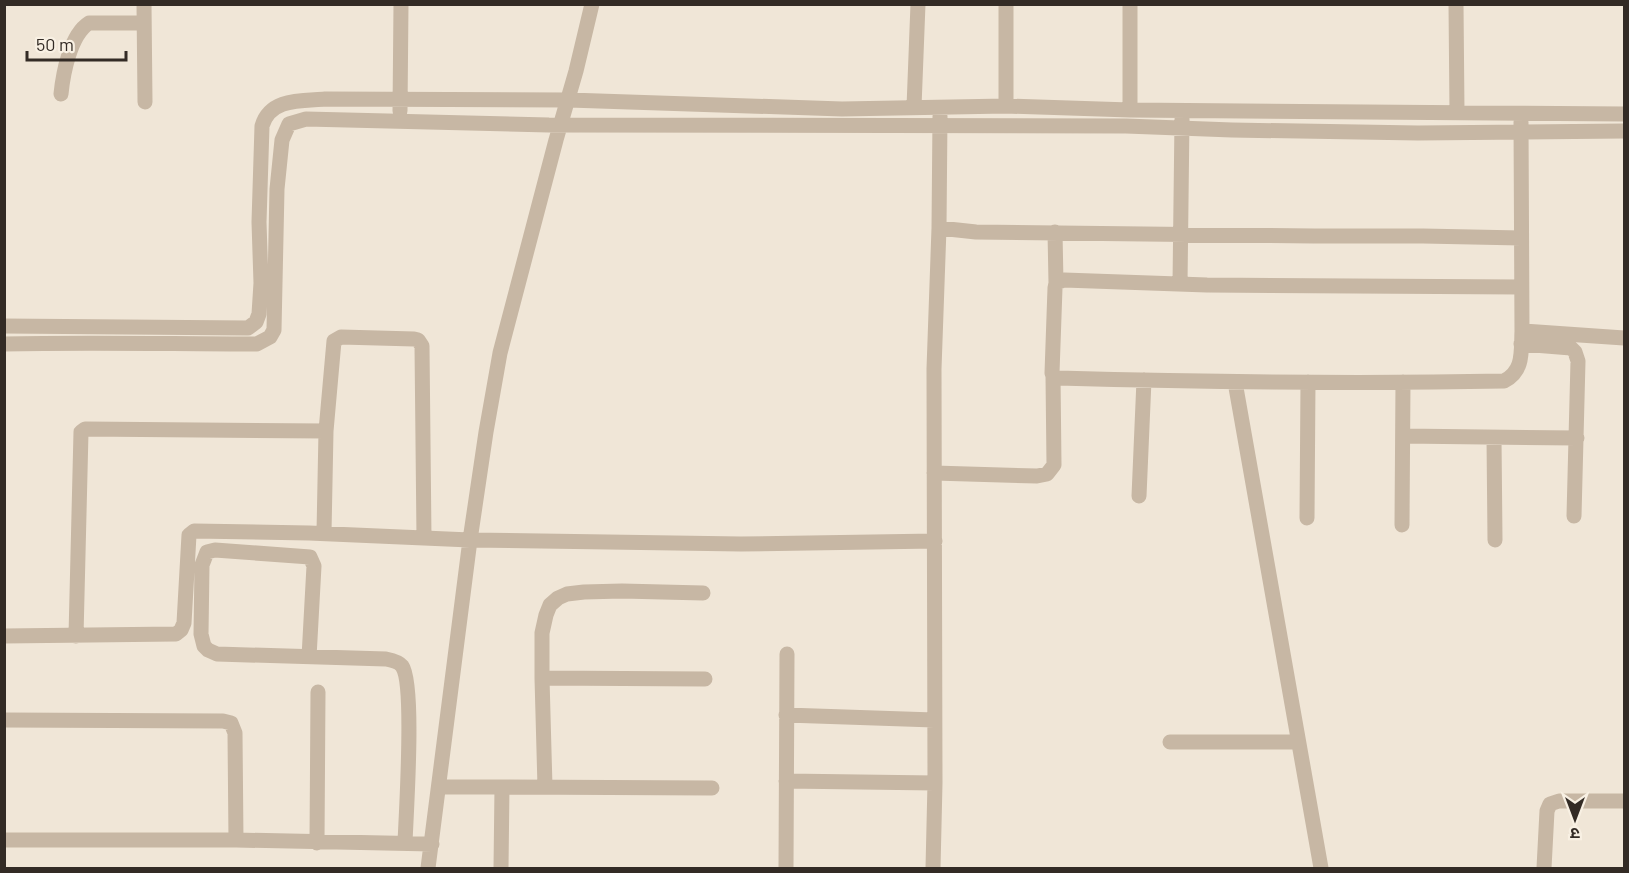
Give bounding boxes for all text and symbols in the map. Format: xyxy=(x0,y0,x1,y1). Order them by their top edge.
scale bar xyxy=(27,24,126,62)
text: 50 m xyxy=(36,33,74,55)
north arrow xyxy=(1545,789,1605,849)
text: उ xyxy=(1570,825,1580,844)

